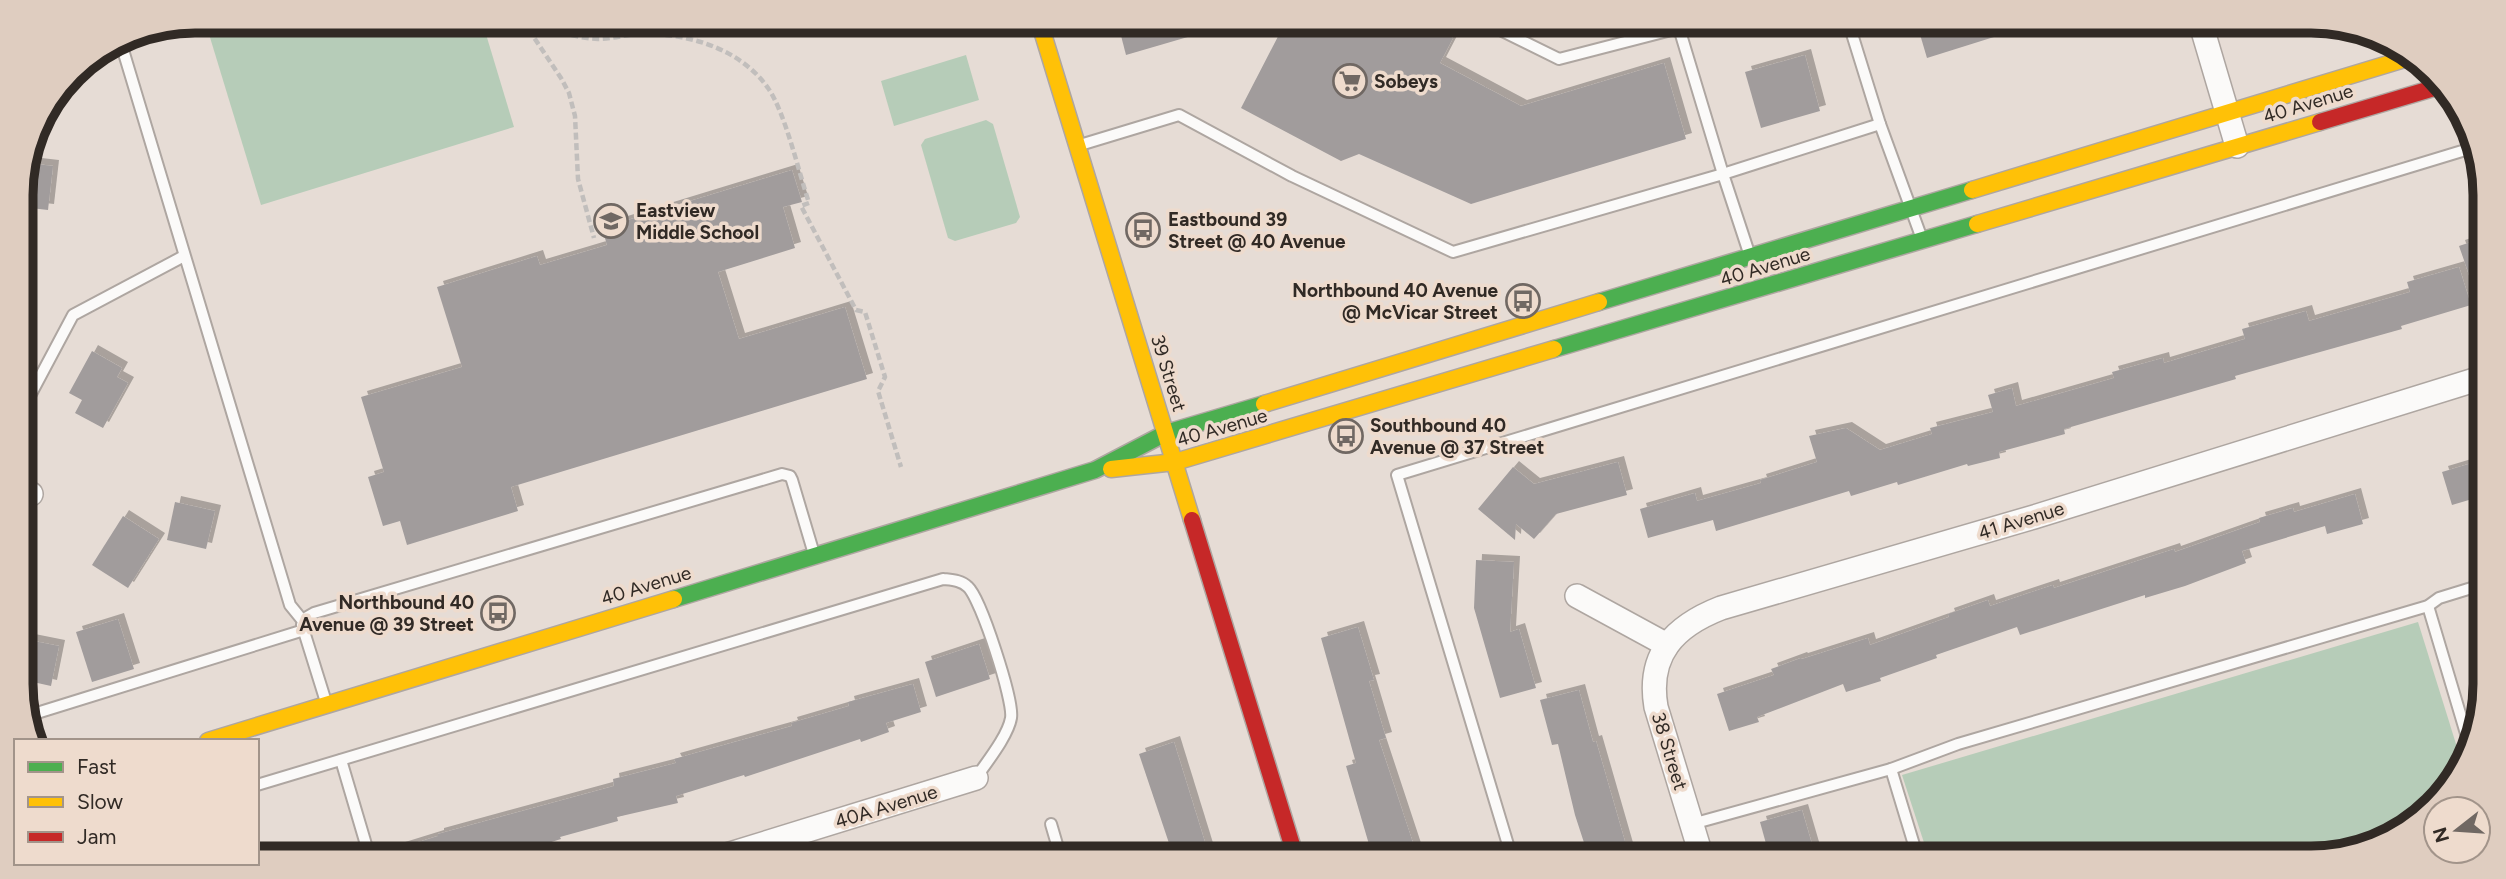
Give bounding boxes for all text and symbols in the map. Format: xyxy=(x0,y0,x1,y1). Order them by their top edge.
supermarket icon: Sobeys xyxy=(1331,62,1369,100)
place label: Sobeys xyxy=(1374,70,1438,93)
street label: 40 Avenue xyxy=(2260,79,2356,128)
place label: Eastview Middle School xyxy=(636,199,759,244)
school or university icon: Eastview Middle School xyxy=(592,202,630,240)
place label: Eastbound 39 Street @ 40 Avenue xyxy=(1168,208,1346,253)
bus stop icon: Eastbound 39 Street @ 40 Avenue xyxy=(1124,211,1162,249)
street label: 40 Avenue xyxy=(1717,242,1813,291)
place label: Northbound 40 Avenue @ McVicar Street xyxy=(1292,279,1498,324)
bus stop icon: Northbound 40 Avenue @ McVicar Street xyxy=(1504,282,1542,320)
street label: 39 Street xyxy=(1146,332,1191,414)
street label: 40 Avenue xyxy=(1174,404,1270,451)
place label: Southbound 40 Avenue @ 37 Street xyxy=(1370,414,1545,459)
bus stop icon: Southbound 40 Avenue @ 37 Street xyxy=(1327,417,1365,455)
street label: 41 Avenue xyxy=(1975,497,2067,544)
street label: 40 Avenue xyxy=(598,561,694,610)
place label: Northbound 40 Avenue @ 39 Street xyxy=(299,591,474,636)
bus stop icon: Northbound 40 Avenue @ 39 Street xyxy=(479,594,517,632)
street label: 38 Street xyxy=(1647,710,1692,793)
legend xyxy=(14,739,259,865)
text: Fast xyxy=(77,754,117,779)
street label: 40A Avenue xyxy=(832,780,940,833)
text: Slow xyxy=(77,789,123,814)
north arrow xyxy=(2422,795,2492,865)
text: Jam xyxy=(77,824,116,849)
text: N xyxy=(2428,824,2454,845)

